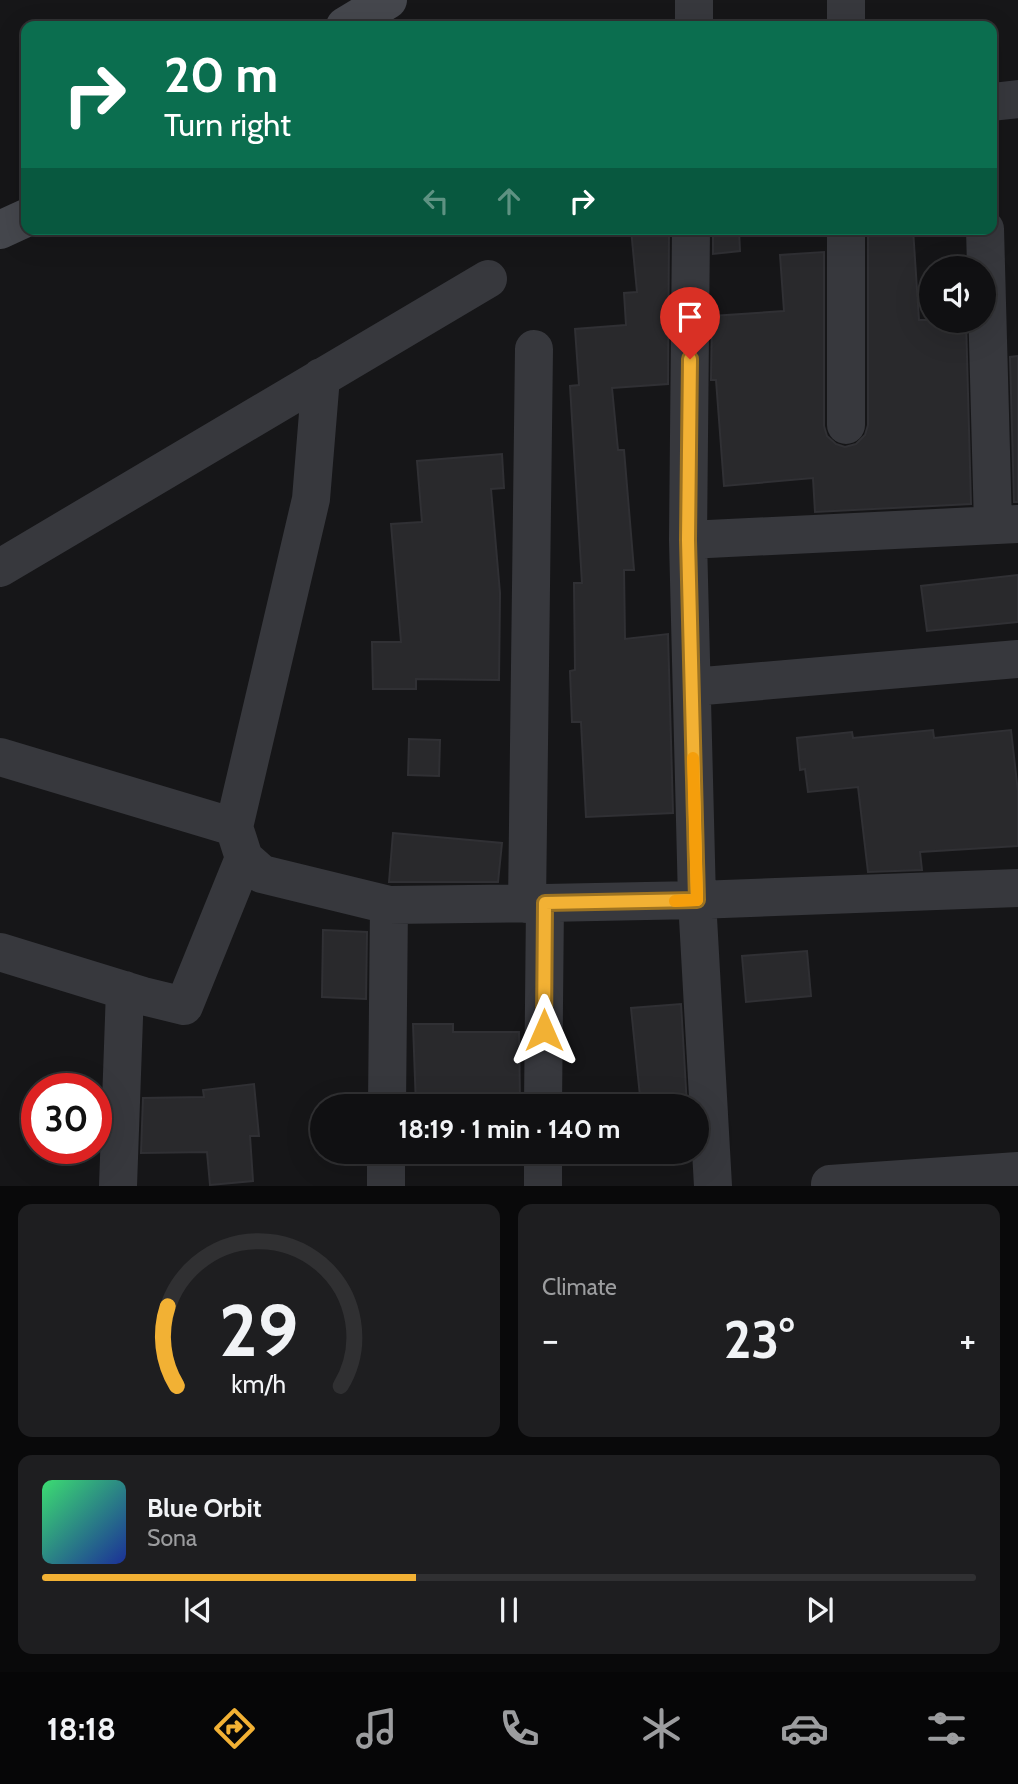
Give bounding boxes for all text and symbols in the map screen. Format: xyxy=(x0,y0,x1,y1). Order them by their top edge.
text: 20 m xyxy=(164,45,278,104)
icon: right xyxy=(49,49,140,140)
text: Turn right xyxy=(164,105,291,144)
icon: left xyxy=(417,182,455,220)
icon: ahead xyxy=(490,182,528,220)
icon: right xyxy=(563,182,601,220)
map controls xyxy=(919,256,996,333)
button: sound xyxy=(919,256,996,333)
pin xyxy=(660,287,720,359)
icon: arrive xyxy=(671,298,709,336)
position arrow xyxy=(507,993,581,1067)
speed limit sign: 30 xyxy=(21,1073,112,1164)
text: 18:19 · 1 min · 140 m xyxy=(399,1113,620,1145)
text: Climate xyxy=(542,1273,617,1301)
text: 29 xyxy=(219,1287,299,1375)
text: 23° xyxy=(724,1308,794,1371)
text: − xyxy=(542,1316,559,1363)
text: + xyxy=(959,1316,976,1363)
text: km/h xyxy=(232,1369,286,1399)
text: Blue Orbit xyxy=(147,1492,262,1524)
text: Sona xyxy=(147,1524,197,1552)
icon: previous xyxy=(179,1591,217,1629)
icon: pause xyxy=(490,1591,528,1629)
icon: next xyxy=(801,1591,839,1629)
icon: directions xyxy=(210,1704,259,1753)
icon: music xyxy=(352,1704,401,1753)
icon: phone xyxy=(495,1704,544,1753)
icon: climate xyxy=(637,1704,686,1753)
icon: car xyxy=(780,1704,829,1753)
icon: filters xyxy=(922,1704,971,1753)
text: 18:18 xyxy=(47,1709,116,1748)

